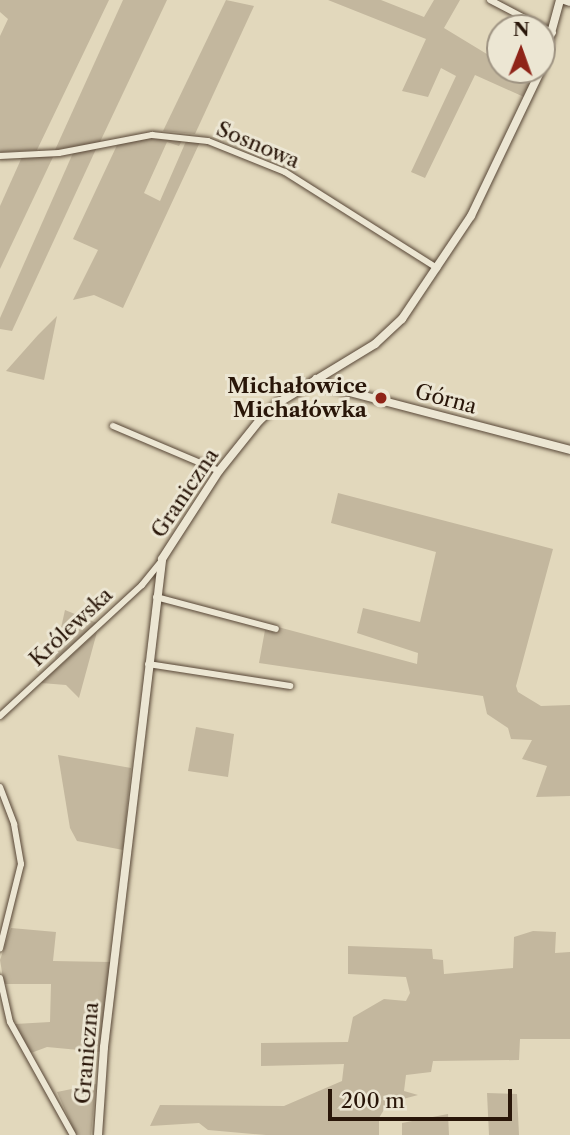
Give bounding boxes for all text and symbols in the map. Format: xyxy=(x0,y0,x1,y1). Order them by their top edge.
north arrow xyxy=(486,14,556,84)
text: N xyxy=(513,18,530,41)
street label: Sosnowa xyxy=(213,116,303,174)
place label: Michałowice Michałówka xyxy=(227,373,367,423)
street label: Górna xyxy=(412,379,480,419)
marker: Michałowice Michałówka xyxy=(373,390,389,406)
street label: Graniczna xyxy=(146,444,224,542)
street label: Królewska xyxy=(24,582,118,672)
street label: Graniczna xyxy=(70,1001,104,1105)
scale bar xyxy=(332,1076,516,1120)
text: 200 m xyxy=(341,1088,405,1113)

